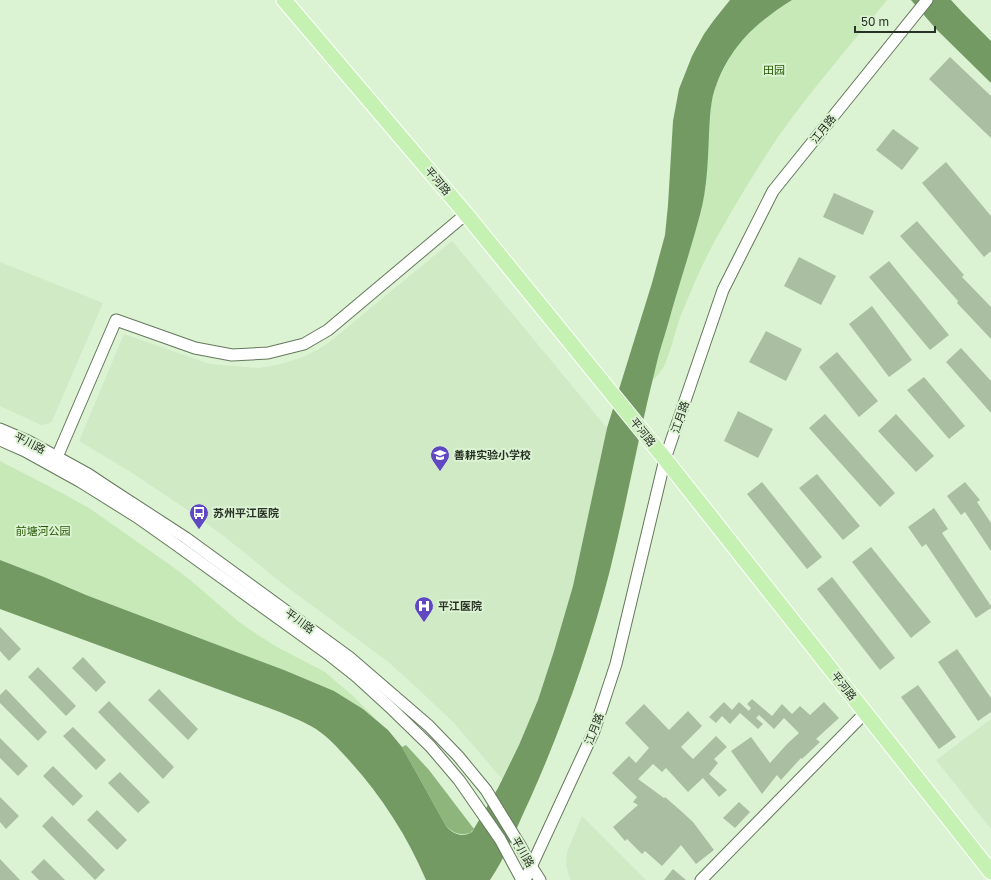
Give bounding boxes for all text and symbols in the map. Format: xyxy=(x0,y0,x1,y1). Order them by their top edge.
scale bar xyxy=(855,8,935,34)
text: 50 m xyxy=(861,14,889,29)
park label: 田园 xyxy=(763,63,785,76)
street label: 江月路 xyxy=(807,112,838,146)
street label: 平河路 xyxy=(423,164,454,197)
street label: 江月路 xyxy=(668,399,691,435)
street label: 平河路 xyxy=(628,415,659,449)
street label: 平川路 xyxy=(13,429,48,456)
school or university icon: 善耕实验小学校 xyxy=(429,444,451,472)
place label: 善耕实验小学校 xyxy=(454,448,531,461)
bus stop icon: 苏州平江医院 xyxy=(188,502,210,530)
place label: 苏州平江医院 xyxy=(213,506,279,519)
park label: 前塘河公园 xyxy=(16,524,71,537)
hospital icon: 平江医院 xyxy=(413,595,435,623)
place label: 平江医院 xyxy=(438,599,482,612)
street label: 平川路 xyxy=(283,606,317,636)
street label: 平河路 xyxy=(829,669,860,703)
street label: 江月路 xyxy=(582,711,606,747)
street label: 平川路 xyxy=(510,834,537,869)

